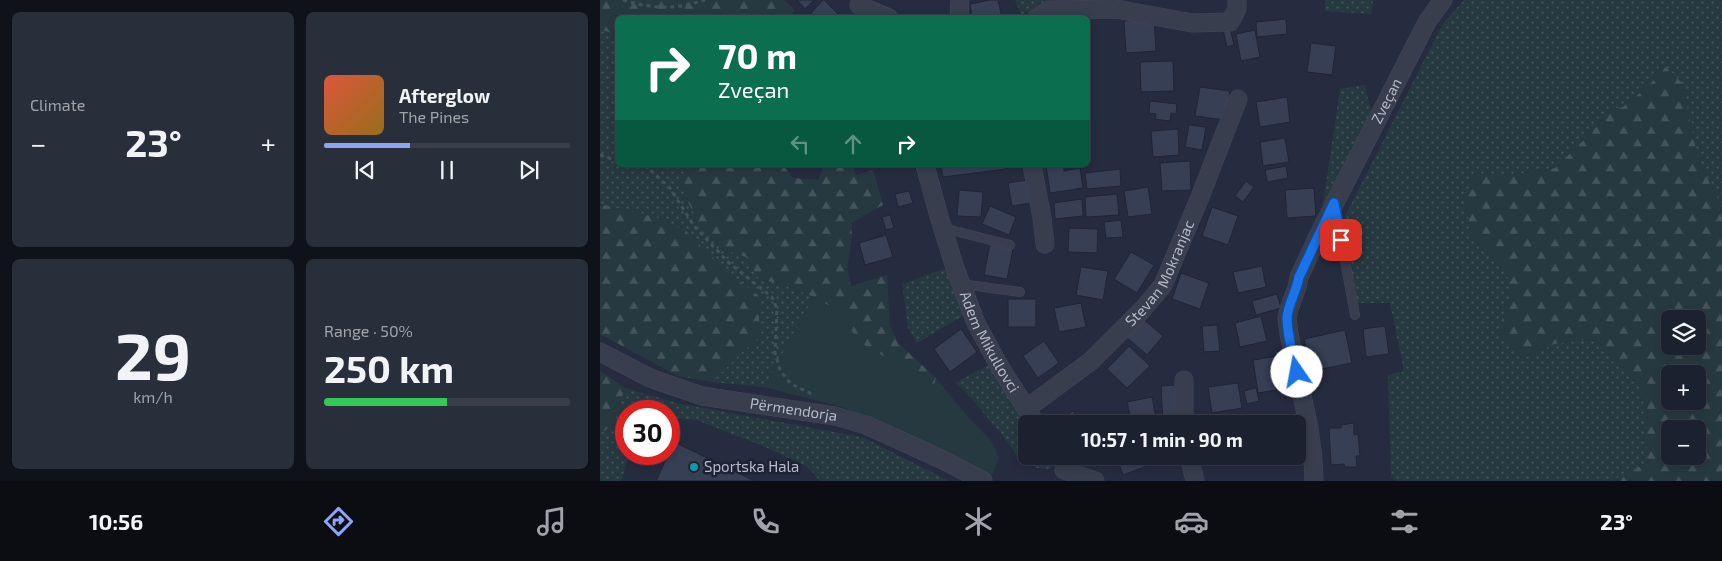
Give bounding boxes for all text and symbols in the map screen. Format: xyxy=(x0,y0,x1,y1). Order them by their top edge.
text: 70 m xyxy=(718,34,797,76)
icon: right xyxy=(635,35,700,100)
street label: Zveçan xyxy=(1367,75,1405,126)
text: Zveçan xyxy=(718,76,789,102)
text: Afterglow xyxy=(399,84,490,107)
text: Climate xyxy=(30,95,85,114)
text: The Pines xyxy=(399,107,469,126)
text: 23° xyxy=(125,119,182,165)
text: − xyxy=(30,126,46,160)
text: + xyxy=(261,126,276,160)
icon: left xyxy=(786,130,814,158)
icon: ahead xyxy=(839,130,867,158)
icon: right xyxy=(892,130,920,158)
icon: previous xyxy=(351,156,379,184)
icon: pause xyxy=(433,156,461,184)
icon: next xyxy=(515,156,543,184)
street label: Stevan Mokranjac xyxy=(1121,217,1197,330)
pin xyxy=(1320,219,1362,261)
icon: arrive xyxy=(1327,226,1355,254)
street label: Adem Mikullovci xyxy=(957,288,1024,396)
map controls xyxy=(1661,310,1706,465)
button: layers xyxy=(1661,310,1706,355)
text: 29 xyxy=(115,315,191,393)
text: Range · 50% xyxy=(324,321,413,340)
text: 250 km xyxy=(324,345,454,391)
position arrow xyxy=(1270,345,1322,397)
button: + xyxy=(1661,365,1706,410)
text: km/h xyxy=(133,387,173,406)
street label: Përmendorja xyxy=(749,393,839,424)
speed limit sign: 30 xyxy=(615,400,680,465)
button: − xyxy=(1661,420,1706,465)
text: 10:57 · 1 min · 90 m xyxy=(1081,428,1243,451)
place label: Sportska Hala xyxy=(704,457,799,475)
marker: Sportska Hala xyxy=(688,461,700,473)
icon: directions xyxy=(321,504,356,539)
icon: music xyxy=(534,504,569,539)
icon: phone xyxy=(748,504,783,539)
icon: climate xyxy=(961,504,996,539)
icon: car xyxy=(1174,504,1209,539)
icon: filters xyxy=(1387,504,1422,539)
text: 10:56 xyxy=(89,508,143,534)
text: 23° xyxy=(1600,508,1633,534)

